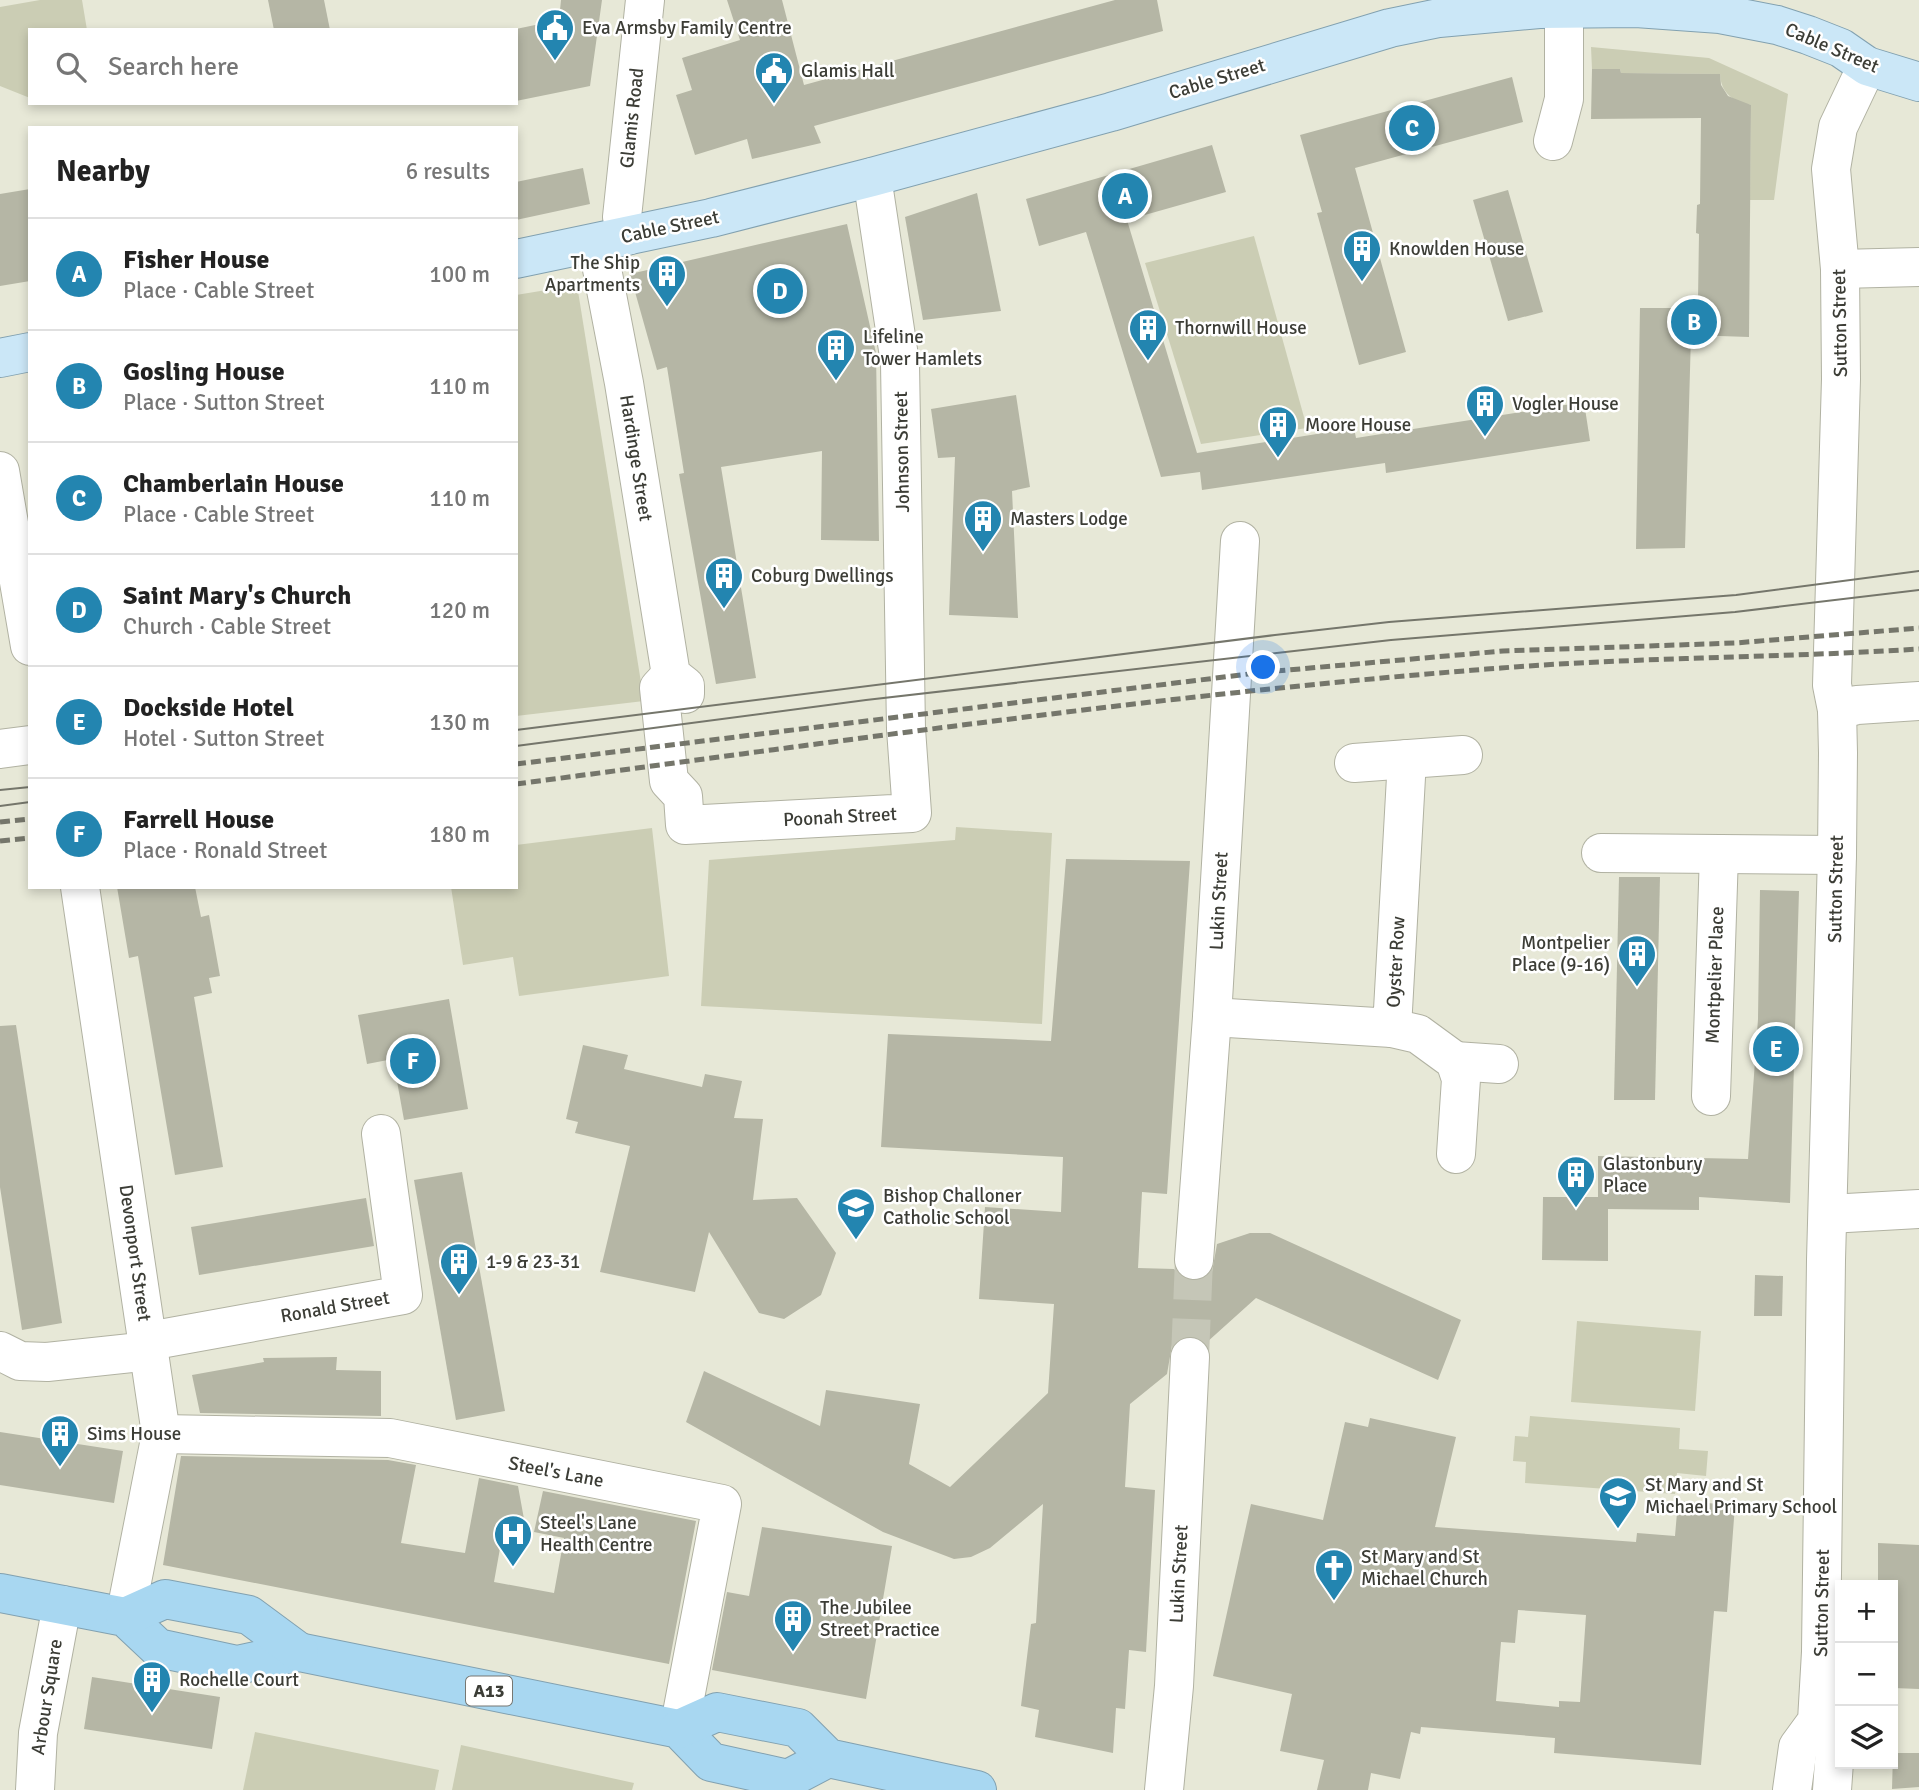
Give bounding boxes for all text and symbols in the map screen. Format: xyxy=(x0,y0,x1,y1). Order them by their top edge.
public building icon: Eva Armsby Family Centre xyxy=(534,7,576,62)
place label: Eva Armsby Family Centre xyxy=(582,16,792,40)
street label: Cable Street xyxy=(1781,17,1883,79)
search box xyxy=(28,28,518,105)
icon: search xyxy=(52,48,90,86)
public building icon: Glamis Hall xyxy=(753,50,795,105)
text: Search here xyxy=(108,51,239,83)
street label: Cable Street xyxy=(1166,53,1268,105)
place label: Glamis Hall xyxy=(801,59,895,83)
street label: Glamis Road xyxy=(615,67,649,169)
pin: C xyxy=(1389,102,1435,154)
text: Nearby xyxy=(56,153,150,190)
text: 6 results xyxy=(406,157,490,186)
pin: A xyxy=(1102,170,1148,222)
street label: Cable Street xyxy=(619,205,722,249)
building icon: Knowlden House xyxy=(1341,228,1383,283)
place label: Knowlden House xyxy=(1389,237,1525,261)
text: Fisher House xyxy=(123,244,269,276)
place label: The Ship Apartments xyxy=(545,251,640,297)
building icon: The Ship Apartments xyxy=(646,253,688,308)
text: A xyxy=(72,260,86,289)
text: 100 m xyxy=(429,260,490,289)
pin: D xyxy=(757,265,803,317)
street label: Sutton Street xyxy=(1827,268,1853,377)
text: Place · Cable Street xyxy=(123,276,314,305)
pin: B xyxy=(1671,296,1717,348)
building icon: Thornwill House xyxy=(1127,307,1169,362)
place label: Thornwill House xyxy=(1175,316,1307,340)
place label: Lifeline Tower Hamlets xyxy=(863,325,982,371)
building icon: Lifeline Tower Hamlets xyxy=(815,327,857,382)
text: Gosling House xyxy=(123,356,285,388)
text: B xyxy=(72,372,86,401)
text: 110 m xyxy=(429,372,490,401)
building icon: Vogler House xyxy=(1464,383,1506,438)
text: Place · Sutton Street xyxy=(123,388,325,417)
street label: Johnson Street xyxy=(889,391,915,513)
place label: Vogler House xyxy=(1512,392,1619,416)
street label: Hardinge Street xyxy=(614,393,658,523)
building icon: Moore House xyxy=(1257,404,1299,459)
place label: Moore House xyxy=(1305,413,1411,437)
text: Chamberlain House xyxy=(123,468,344,500)
text: C xyxy=(72,484,86,513)
text: 110 m xyxy=(429,484,490,513)
building icon: Masters Lodge xyxy=(962,498,1004,553)
text: Place · Cable Street xyxy=(123,500,314,529)
place label: Masters Lodge xyxy=(1010,507,1128,531)
building icon: Coburg Dwellings xyxy=(703,555,745,610)
place label: Coburg Dwellings xyxy=(751,564,894,588)
text: Saint Mary's Church xyxy=(123,580,351,612)
text: D xyxy=(71,596,87,625)
text: 120 m xyxy=(429,596,490,625)
text: Church · Cable Street xyxy=(123,612,331,641)
your location xyxy=(1246,650,1280,684)
text: Dockside Hotel xyxy=(123,692,294,724)
text: E xyxy=(72,708,86,737)
text: 130 m xyxy=(429,708,490,737)
text: Hotel · Sutton Street xyxy=(123,724,324,753)
street label: Poonah Street xyxy=(782,802,898,832)
text: Farrell House xyxy=(123,804,274,836)
text: F xyxy=(73,820,85,849)
text: 180 m xyxy=(429,820,490,849)
street label: Sutton Street xyxy=(1823,834,1849,943)
text: Place · Ronald Street xyxy=(123,836,327,865)
street label: Lukin Street xyxy=(1204,851,1234,951)
street label: Montpelier Place xyxy=(1701,906,1729,1044)
street label: Oyster Row xyxy=(1382,915,1410,1008)
place label: Montpelier Place (9-16) xyxy=(1511,931,1610,977)
building icon: Montpelier Place (9-16) xyxy=(1616,933,1658,988)
pin: E xyxy=(1753,1023,1799,1075)
pin: F xyxy=(390,1035,436,1087)
place label: Glastonbury Place xyxy=(1603,1152,1702,1198)
building icon: Glastonbury Place xyxy=(1555,1154,1597,1209)
street label: Devonport Street xyxy=(114,1183,157,1323)
place label: Bishop Challoner Catholic School xyxy=(883,1184,1021,1230)
school or university icon: Bishop Challoner Catholic School xyxy=(835,1186,877,1241)
building icon: 1-9 & 23-31 xyxy=(438,1241,480,1296)
place label: 1-9 & 23-31 xyxy=(486,1250,580,1274)
street label: Ronald Street xyxy=(279,1286,392,1328)
building icon: Sims House xyxy=(39,1413,81,1468)
place label: Sims House xyxy=(87,1422,181,1446)
street label: Steel's Lane xyxy=(506,1451,606,1493)
place label: St Mary and St Michael Primary School xyxy=(1645,1473,1837,1519)
school or university icon: St Mary and St Michael Primary School xyxy=(1597,1475,1639,1530)
place label: Steel's Lane Health Centre xyxy=(540,1511,652,1557)
hospital icon: Steel's Lane Health Centre xyxy=(492,1513,534,1568)
street label: Lukin Street xyxy=(1164,1524,1194,1624)
place label: St Mary and St Michael Church xyxy=(1361,1545,1488,1591)
church icon: St Mary and St Michael Church xyxy=(1313,1547,1355,1602)
street label: Sutton Street xyxy=(1809,1548,1835,1657)
map controls xyxy=(1835,1580,1898,1769)
button: + xyxy=(1835,1580,1898,1643)
place label: The Jubilee Street Practice xyxy=(820,1596,940,1642)
building icon: The Jubilee Street Practice xyxy=(772,1598,814,1653)
street label: Arbour Square xyxy=(26,1637,68,1757)
button: − xyxy=(1835,1643,1898,1706)
building icon: Rochelle Court xyxy=(131,1659,173,1714)
place label: Rochelle Court xyxy=(179,1668,299,1692)
road number: A13 xyxy=(466,1676,512,1706)
button: layers xyxy=(1835,1706,1898,1769)

